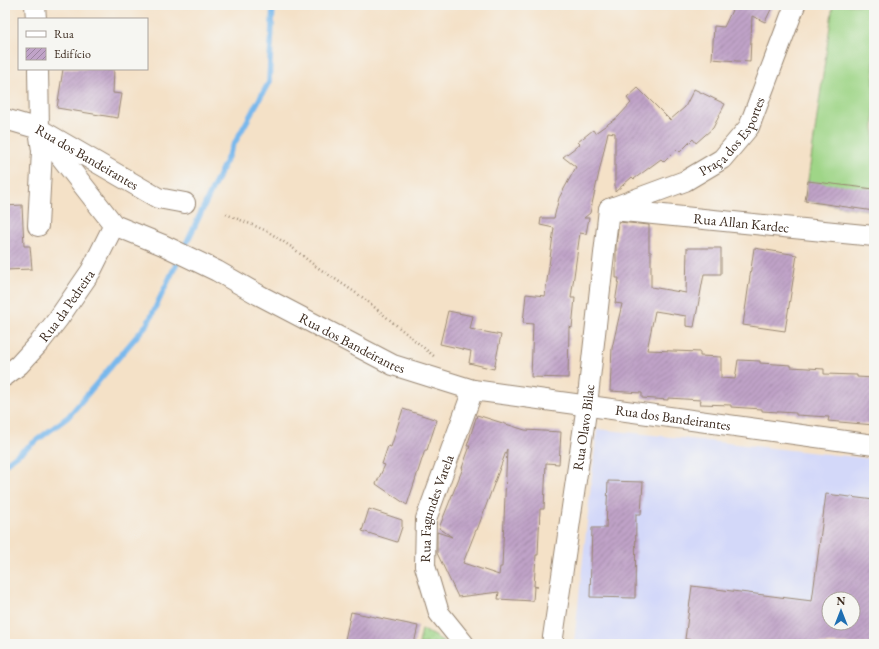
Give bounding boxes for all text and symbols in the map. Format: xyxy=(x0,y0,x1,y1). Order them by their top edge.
legend xyxy=(18,18,148,70)
text: Rua xyxy=(54,26,74,42)
text: Edifício xyxy=(54,46,91,62)
street label: Praça dos Esportes xyxy=(695,94,769,180)
street label: Rua dos Bandeirantes xyxy=(32,120,142,194)
street label: Rua Allan Kardec xyxy=(693,209,790,237)
street label: Rua da Pedreira xyxy=(35,266,99,345)
street label: Rua dos Bandeirantes xyxy=(296,309,408,377)
street label: Rua Olavo Bilac xyxy=(569,383,598,472)
street label: Rua dos Bandeirantes xyxy=(614,401,732,434)
street label: Rua Fagundes Varela xyxy=(416,452,458,563)
north arrow xyxy=(821,591,861,631)
text: N xyxy=(837,594,846,608)

